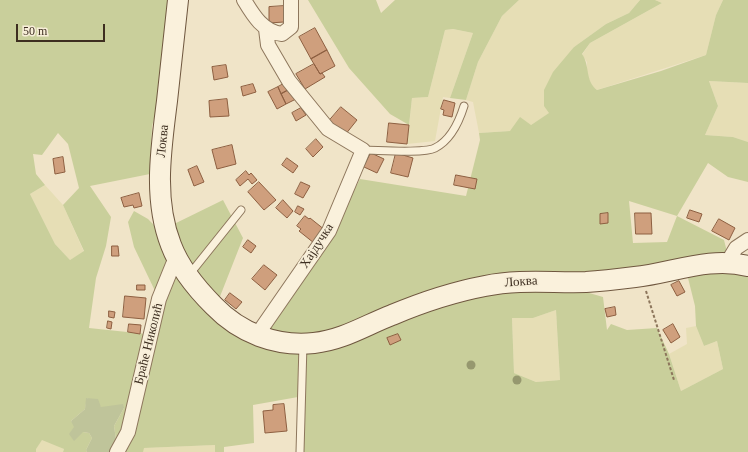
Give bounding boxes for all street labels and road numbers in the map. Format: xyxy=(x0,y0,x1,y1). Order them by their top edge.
street label: Локва xyxy=(154,124,172,158)
street label: Хајдучка xyxy=(297,221,337,271)
street label: Локва xyxy=(504,273,538,291)
street label: Браће Николић xyxy=(131,302,167,386)

